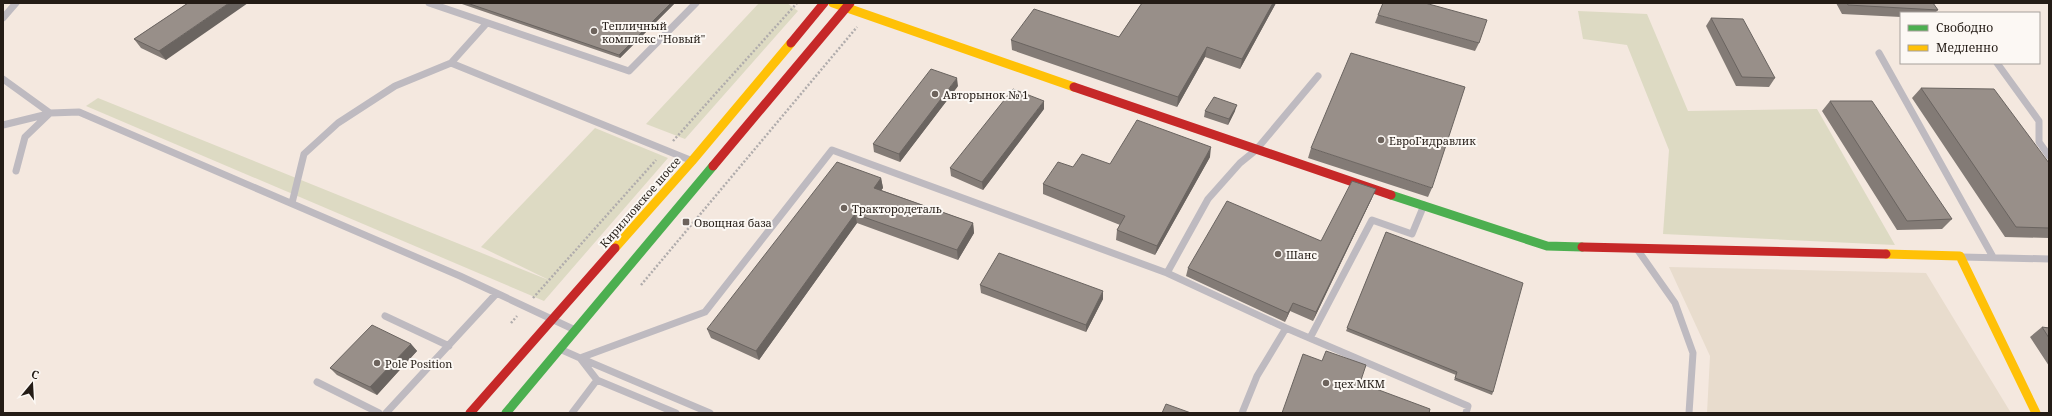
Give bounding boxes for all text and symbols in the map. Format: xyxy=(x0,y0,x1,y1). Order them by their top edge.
legend xyxy=(1900,12,2040,64)
place label: Тепличный комплекс "Новый" xyxy=(602,18,705,46)
text: Свободно xyxy=(1936,19,1993,36)
marker: Тепличный комплекс "Новый" xyxy=(589,26,599,36)
text: Медленно xyxy=(1936,39,1998,56)
place label: Авторынок № 1 xyxy=(943,87,1028,102)
marker: Авторынок № 1 xyxy=(930,89,940,99)
place label: ЕвроГидравлик xyxy=(1389,133,1476,148)
marker: ЕвроГидравлик xyxy=(1376,135,1386,145)
street label: Кирилловское шоссе xyxy=(596,153,684,251)
place label: Трактородеталь xyxy=(852,201,942,216)
marker: Трактородеталь xyxy=(839,203,849,213)
place label: Овощная база xyxy=(694,215,772,230)
marker: Овощная база xyxy=(681,217,691,227)
place label: Шанс xyxy=(1286,247,1317,262)
marker: Шанс xyxy=(1273,249,1283,259)
place label: Pole Position xyxy=(385,356,452,371)
marker: Pole Position xyxy=(372,358,382,368)
north arrow xyxy=(12,364,52,404)
text: С xyxy=(29,366,41,382)
place label: цех МКМ xyxy=(1334,376,1386,391)
marker: цех МКМ xyxy=(1321,378,1331,388)

